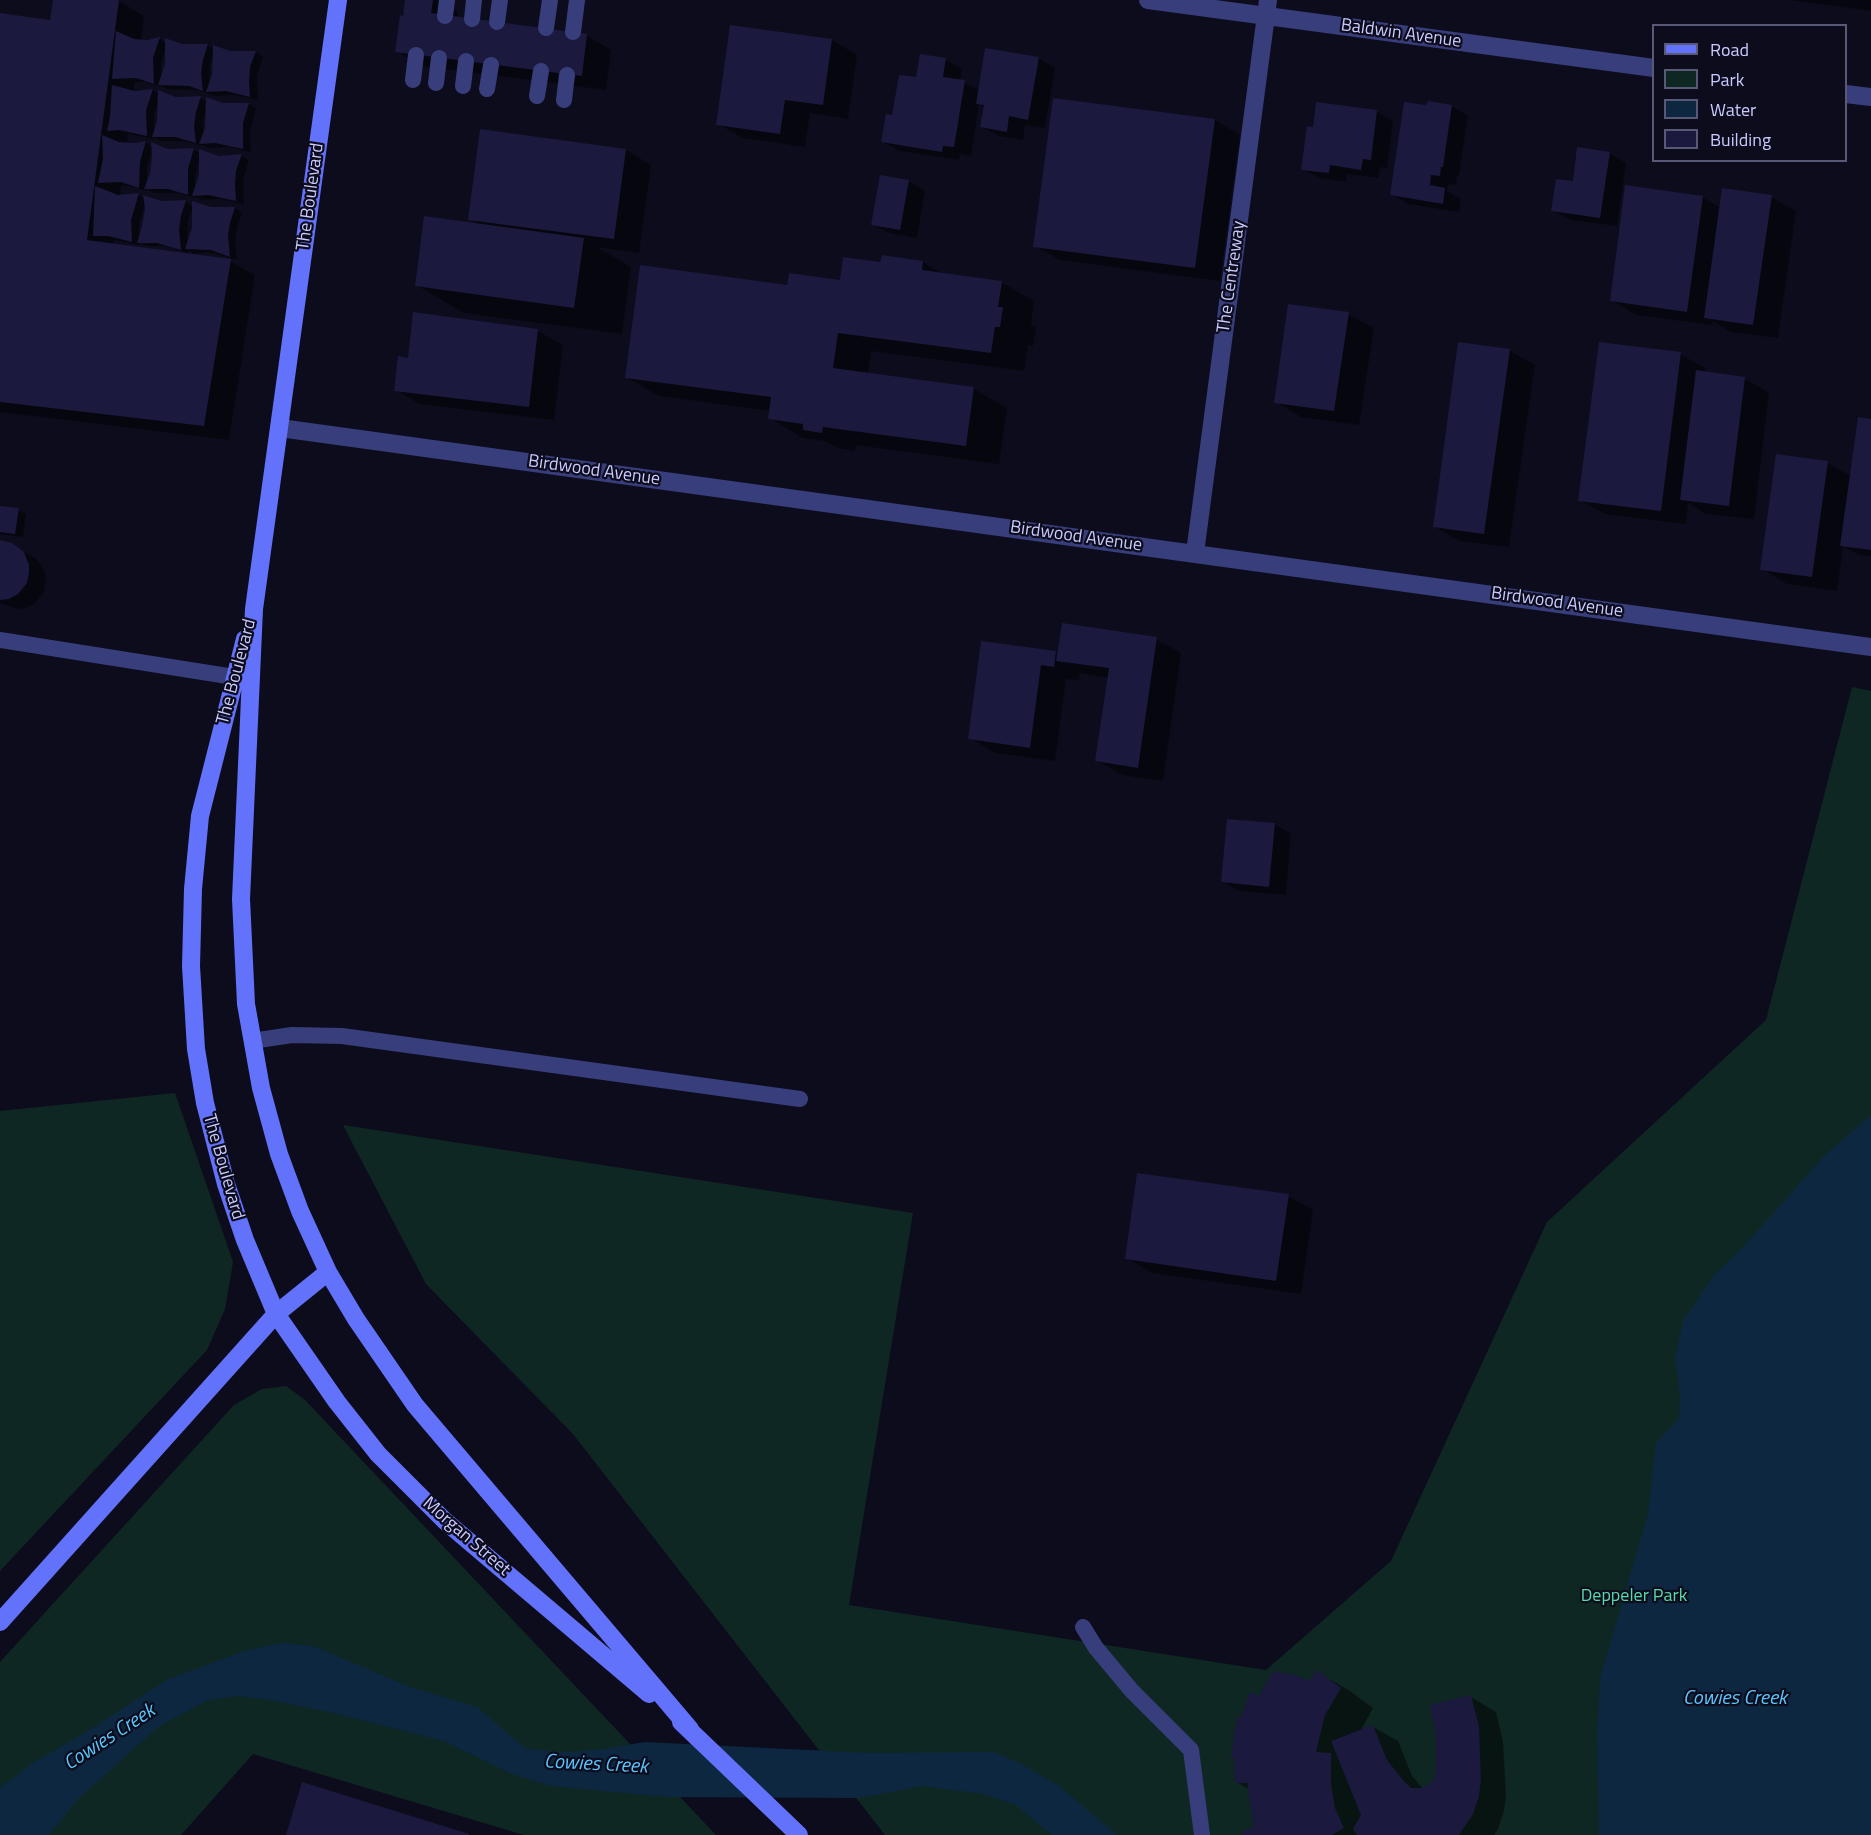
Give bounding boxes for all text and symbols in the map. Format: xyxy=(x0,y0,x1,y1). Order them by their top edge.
street label: Baldwin Avenue xyxy=(1339,15,1463,53)
legend xyxy=(1652,24,1847,162)
text: Road xyxy=(1710,36,1749,63)
text: Park xyxy=(1710,66,1744,93)
text: Water xyxy=(1710,96,1756,123)
text: Building xyxy=(1710,126,1771,153)
street label: The Boulevard xyxy=(293,142,329,252)
street label: The Centreway xyxy=(1213,219,1251,335)
street label: Birdwood Avenue xyxy=(527,451,661,491)
street label: Birdwood Avenue xyxy=(1009,517,1143,557)
street label: Birdwood Avenue xyxy=(1490,583,1624,623)
street label: The Boulevard xyxy=(213,617,261,727)
street label: The Boulevard xyxy=(198,1112,248,1222)
street label: Morgan Street xyxy=(418,1493,514,1581)
park label: Deppeler Park xyxy=(1581,1586,1687,1608)
water label: Cowies Creek xyxy=(1683,1687,1787,1711)
water label: Cowies Creek xyxy=(60,1700,160,1776)
water label: Cowies Creek xyxy=(543,1750,649,1780)

